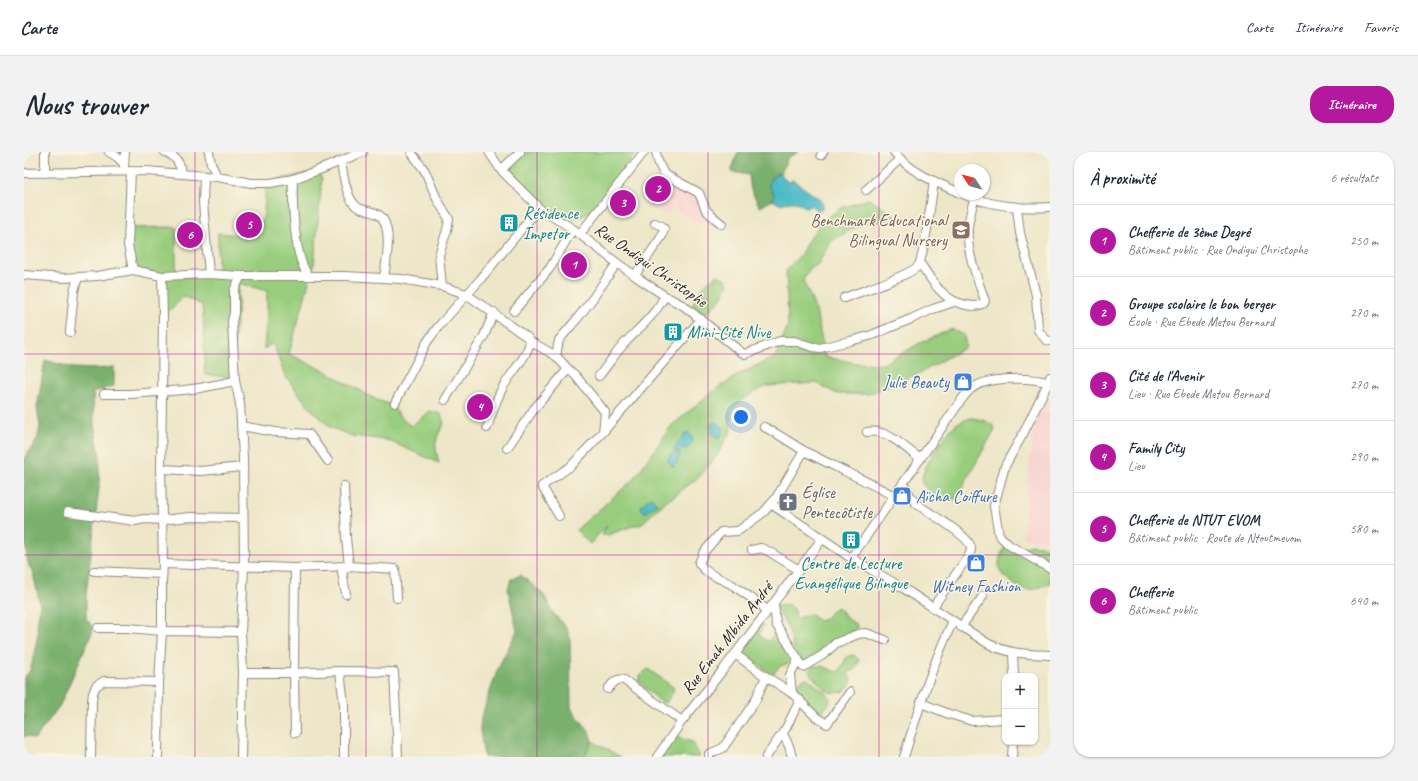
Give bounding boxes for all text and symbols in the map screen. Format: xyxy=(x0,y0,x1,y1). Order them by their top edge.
text: Carte xyxy=(20,16,57,40)
text: Carte xyxy=(1246,19,1273,36)
text: Itinéraire xyxy=(1295,19,1342,36)
text: Favoris xyxy=(1364,19,1398,36)
button: Itinéraire xyxy=(1310,86,1394,123)
text: Nous trouver xyxy=(24,87,147,122)
north arrow xyxy=(954,164,990,200)
text: À proximité xyxy=(1090,168,1155,189)
text: 6 résultats xyxy=(1330,170,1378,186)
pin: 2 xyxy=(645,174,671,204)
pin: 3 xyxy=(610,188,636,218)
place label: Résidence Impetor xyxy=(523,203,580,244)
pin: 5 xyxy=(236,210,262,240)
place label: Benchmark Educational Bilingual Nursery xyxy=(810,210,950,251)
building icon: Résidence Impetor xyxy=(498,212,520,234)
street label: Rue Ondigui Christophe xyxy=(591,218,712,312)
school or university icon: Benchmark Educational Bilingual Nursery xyxy=(950,219,972,241)
pin: 6 xyxy=(177,220,203,250)
text: Chefferie de 3ème Degré xyxy=(1128,223,1250,242)
text: 1 xyxy=(1100,233,1106,249)
text: 250 m xyxy=(1350,233,1378,249)
text: Bâtiment public · Rue Ondigui Christophe xyxy=(1128,242,1307,258)
pin: 1 xyxy=(561,250,587,280)
text: Groupe scolaire le bon berger xyxy=(1128,295,1275,314)
text: 2 xyxy=(1100,305,1106,321)
text: 270 m xyxy=(1350,305,1378,321)
text: École · Rue Ebede Metou Bernard xyxy=(1128,314,1274,330)
building icon: Mini-Cité Nive xyxy=(662,321,684,343)
place label: Mini-Cité Nive xyxy=(687,322,772,343)
text: Cité de l'Avenir xyxy=(1128,367,1203,386)
shop icon: Julie Beauty xyxy=(952,371,974,393)
place label: Julie Beauty xyxy=(882,372,950,393)
text: 3 xyxy=(1100,377,1106,393)
text: 270 m xyxy=(1350,377,1378,393)
text: Lieu · Rue Ebede Metou Bernard xyxy=(1128,386,1269,402)
pin: 4 xyxy=(467,392,493,422)
your location xyxy=(731,407,751,427)
text: Family City xyxy=(1128,439,1184,458)
text: 4 xyxy=(1100,449,1106,465)
text: 290 m xyxy=(1350,449,1378,465)
text: Lieu xyxy=(1128,458,1145,474)
place label: Église Pentecôtiste xyxy=(802,481,874,523)
shop icon: Aïcha Coiffure xyxy=(891,485,913,507)
place label: Aïcha Coiffure xyxy=(916,486,998,507)
church icon: Église Pentecôtiste xyxy=(777,491,799,513)
text: Chefferie de NTUT EVOM xyxy=(1128,511,1260,530)
text: 5 xyxy=(1100,521,1106,537)
text: 580 m xyxy=(1350,521,1378,537)
building icon: Centre de Lecture Evangélique Bilingue xyxy=(840,529,862,551)
text: Bâtiment public · Route de Ntoutmevom xyxy=(1128,530,1301,546)
shop icon: Witney Fashion xyxy=(965,552,987,574)
place label: Centre de Lecture Evangélique Bilingue xyxy=(794,553,909,594)
street label: Rue Emah Mbida André xyxy=(677,576,779,698)
place label: Witney Fashion xyxy=(931,576,1022,597)
text: Chefferie xyxy=(1128,583,1173,602)
text: 6 xyxy=(1100,593,1106,609)
text: 640 m xyxy=(1350,593,1378,609)
text: Bâtiment public xyxy=(1128,602,1197,618)
map controls xyxy=(1002,673,1038,745)
button: + xyxy=(1002,673,1038,709)
button: − xyxy=(1002,709,1038,745)

